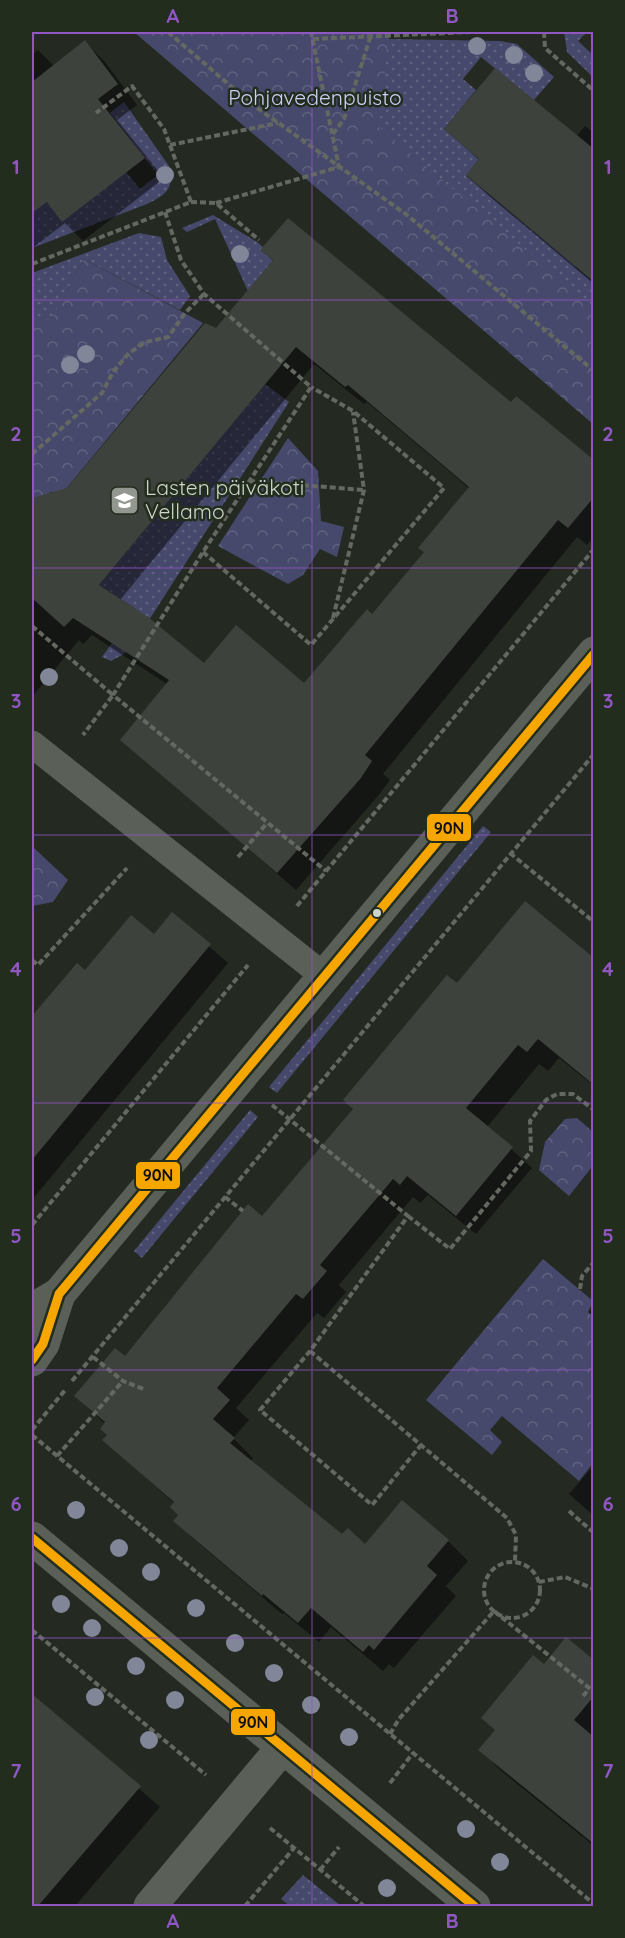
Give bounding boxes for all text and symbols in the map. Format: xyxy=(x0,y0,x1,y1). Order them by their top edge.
text: A xyxy=(167,3,180,28)
text: B xyxy=(445,3,459,28)
park label: Pohjavedenpuisto xyxy=(228,84,402,110)
text: 1 xyxy=(12,154,20,179)
text: 1 xyxy=(604,154,612,179)
text: 2 xyxy=(10,421,22,446)
text: 2 xyxy=(602,421,614,446)
place label: Lasten päiväkoti Vellamo xyxy=(145,474,304,524)
school or university icon: Lasten päiväkoti Vellamo xyxy=(108,484,140,516)
text: 3 xyxy=(11,688,21,713)
text: 3 xyxy=(603,688,613,713)
line badge: 90N xyxy=(426,813,472,842)
text: 90N xyxy=(434,818,464,838)
unlabelled marker xyxy=(371,907,383,919)
text: 4 xyxy=(10,956,22,981)
text: 4 xyxy=(602,956,614,981)
line badge: 90N xyxy=(135,1161,181,1190)
text: 90N xyxy=(143,1165,173,1185)
text: 5 xyxy=(10,1223,22,1248)
text: 5 xyxy=(602,1223,614,1248)
text: 6 xyxy=(10,1491,22,1516)
text: 6 xyxy=(602,1491,614,1516)
line badge: 90N xyxy=(230,1708,276,1736)
text: 90N xyxy=(238,1712,268,1732)
text: 7 xyxy=(11,1758,22,1783)
text: 7 xyxy=(603,1758,614,1783)
text: A xyxy=(167,1908,180,1933)
text: B xyxy=(445,1908,459,1933)

